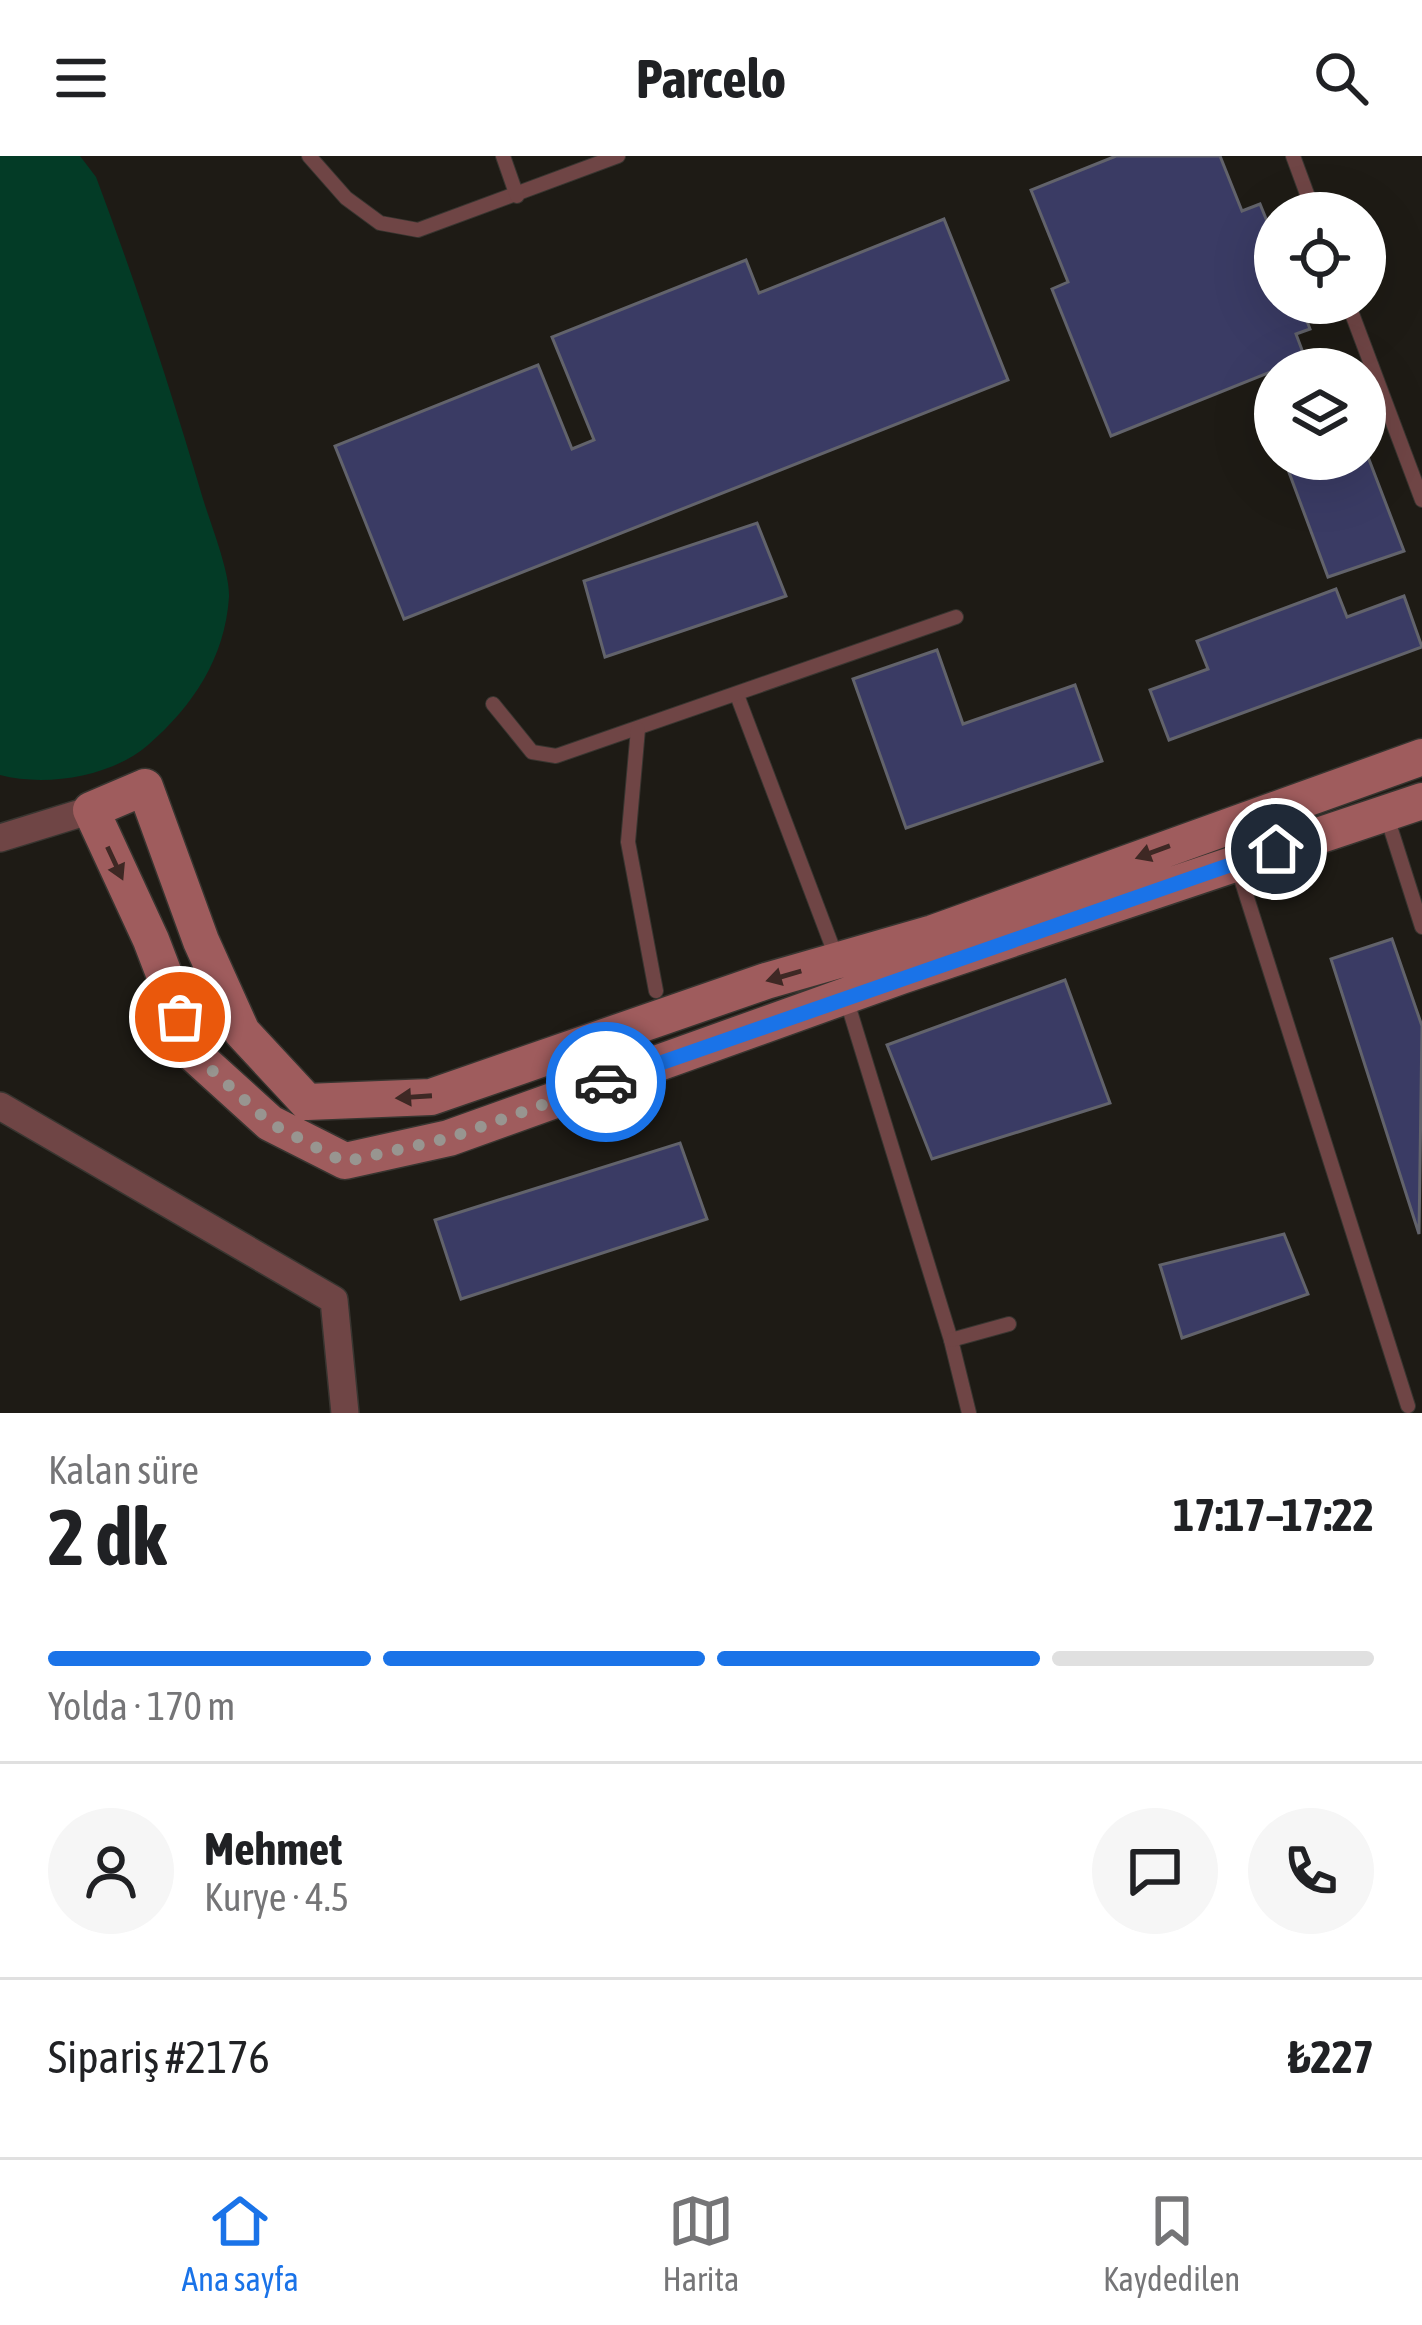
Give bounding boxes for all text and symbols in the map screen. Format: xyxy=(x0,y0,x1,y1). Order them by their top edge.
icon: menu xyxy=(48,45,114,111)
icon: search xyxy=(1308,45,1374,111)
text: Parcelo xyxy=(636,48,786,109)
map controls xyxy=(1254,192,1386,480)
button: locate xyxy=(1254,192,1386,324)
button: layers xyxy=(1254,348,1386,480)
pin xyxy=(1225,798,1327,900)
icon: home xyxy=(1243,816,1309,882)
one-way arrow xyxy=(1135,844,1171,862)
one-way arrow xyxy=(105,846,125,881)
pin xyxy=(129,966,231,1068)
one-way arrow xyxy=(765,968,801,986)
icon: bag xyxy=(147,984,213,1050)
courier xyxy=(546,1022,666,1142)
icon: car xyxy=(573,1049,639,1115)
one-way arrow xyxy=(395,1088,432,1107)
text: Kalan süre xyxy=(48,1448,199,1492)
text: 17:17–17:22 xyxy=(1173,1489,1374,1541)
text: 2 dk xyxy=(48,1492,167,1582)
text: Yolda · 170 m xyxy=(48,1684,235,1728)
button: person xyxy=(48,1808,174,1934)
button: chat xyxy=(1092,1808,1218,1934)
button: phone xyxy=(1248,1808,1374,1934)
text: Mehmet xyxy=(204,1823,342,1875)
text: Kurye · 4.5 xyxy=(204,1875,349,1919)
text: Sipariş #2176 xyxy=(48,2031,270,2083)
text: ₺227 xyxy=(1288,2031,1374,2083)
tab: Ana sayfa xyxy=(182,2188,299,2298)
tab: Harita xyxy=(663,2188,739,2298)
tab: Kaydedilen xyxy=(1103,2188,1240,2298)

